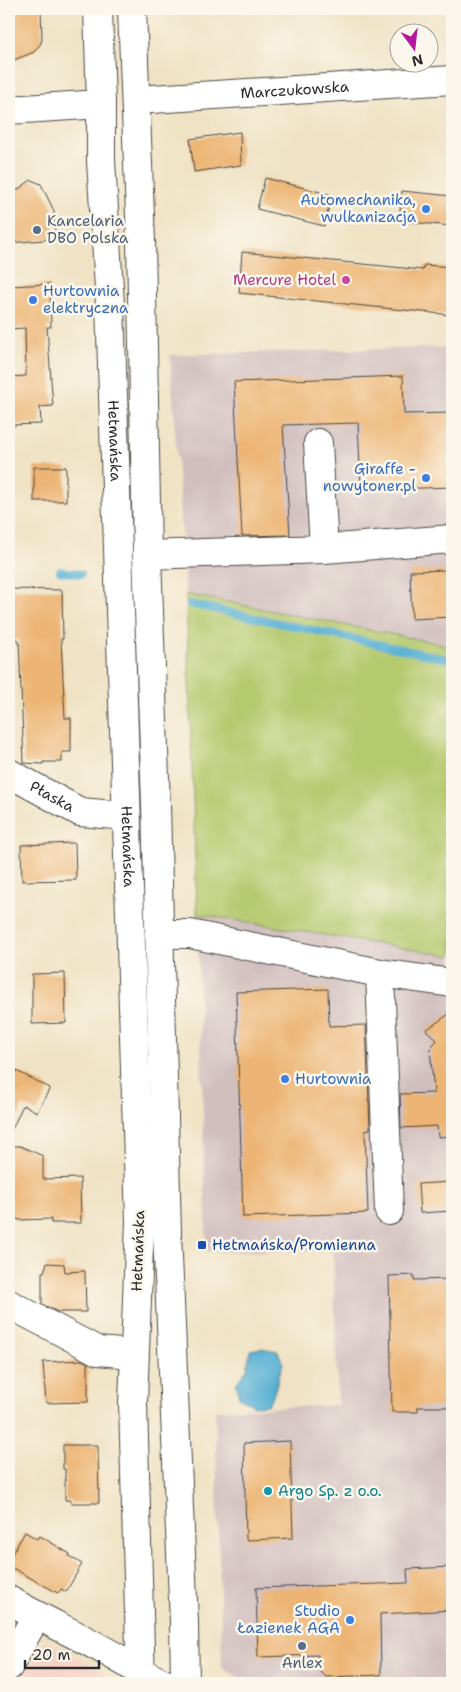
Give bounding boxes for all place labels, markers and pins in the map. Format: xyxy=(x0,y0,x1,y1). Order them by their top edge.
place label: Automechanika, wulkanizacja xyxy=(300,190,417,227)
marker: Automechanika, wulkanizacja xyxy=(420,203,432,215)
place label: Kancelaria DBO Polska xyxy=(47,211,129,248)
marker: Kancelaria DBO Polska xyxy=(31,224,43,236)
place label: Mercure Hotel xyxy=(233,270,336,290)
marker: Mercure Hotel xyxy=(340,274,352,286)
place label: Hurtownia elektryczna xyxy=(43,281,129,318)
marker: Hurtownia elektryczna xyxy=(27,294,39,306)
place label: Giraffe - nowytoner.pl xyxy=(323,459,416,496)
marker: Giraffe - nowytoner.pl xyxy=(420,472,432,484)
place label: Hurtownia xyxy=(295,1069,372,1089)
marker: Hurtownia xyxy=(279,1073,291,1085)
place label: Hetmańska/Promienna xyxy=(212,1235,377,1255)
marker: Hetmańska/Promienna xyxy=(196,1239,208,1251)
place label: Argo Sp. z o.o. xyxy=(278,1481,382,1501)
marker: Argo Sp. z o.o. xyxy=(262,1485,274,1497)
place label: Studio Łazienek AGA xyxy=(236,1601,340,1638)
marker: Studio Łazienek AGA xyxy=(344,1614,356,1626)
marker: Anlex xyxy=(296,1640,308,1652)
place label: Anlex xyxy=(282,1653,323,1673)

